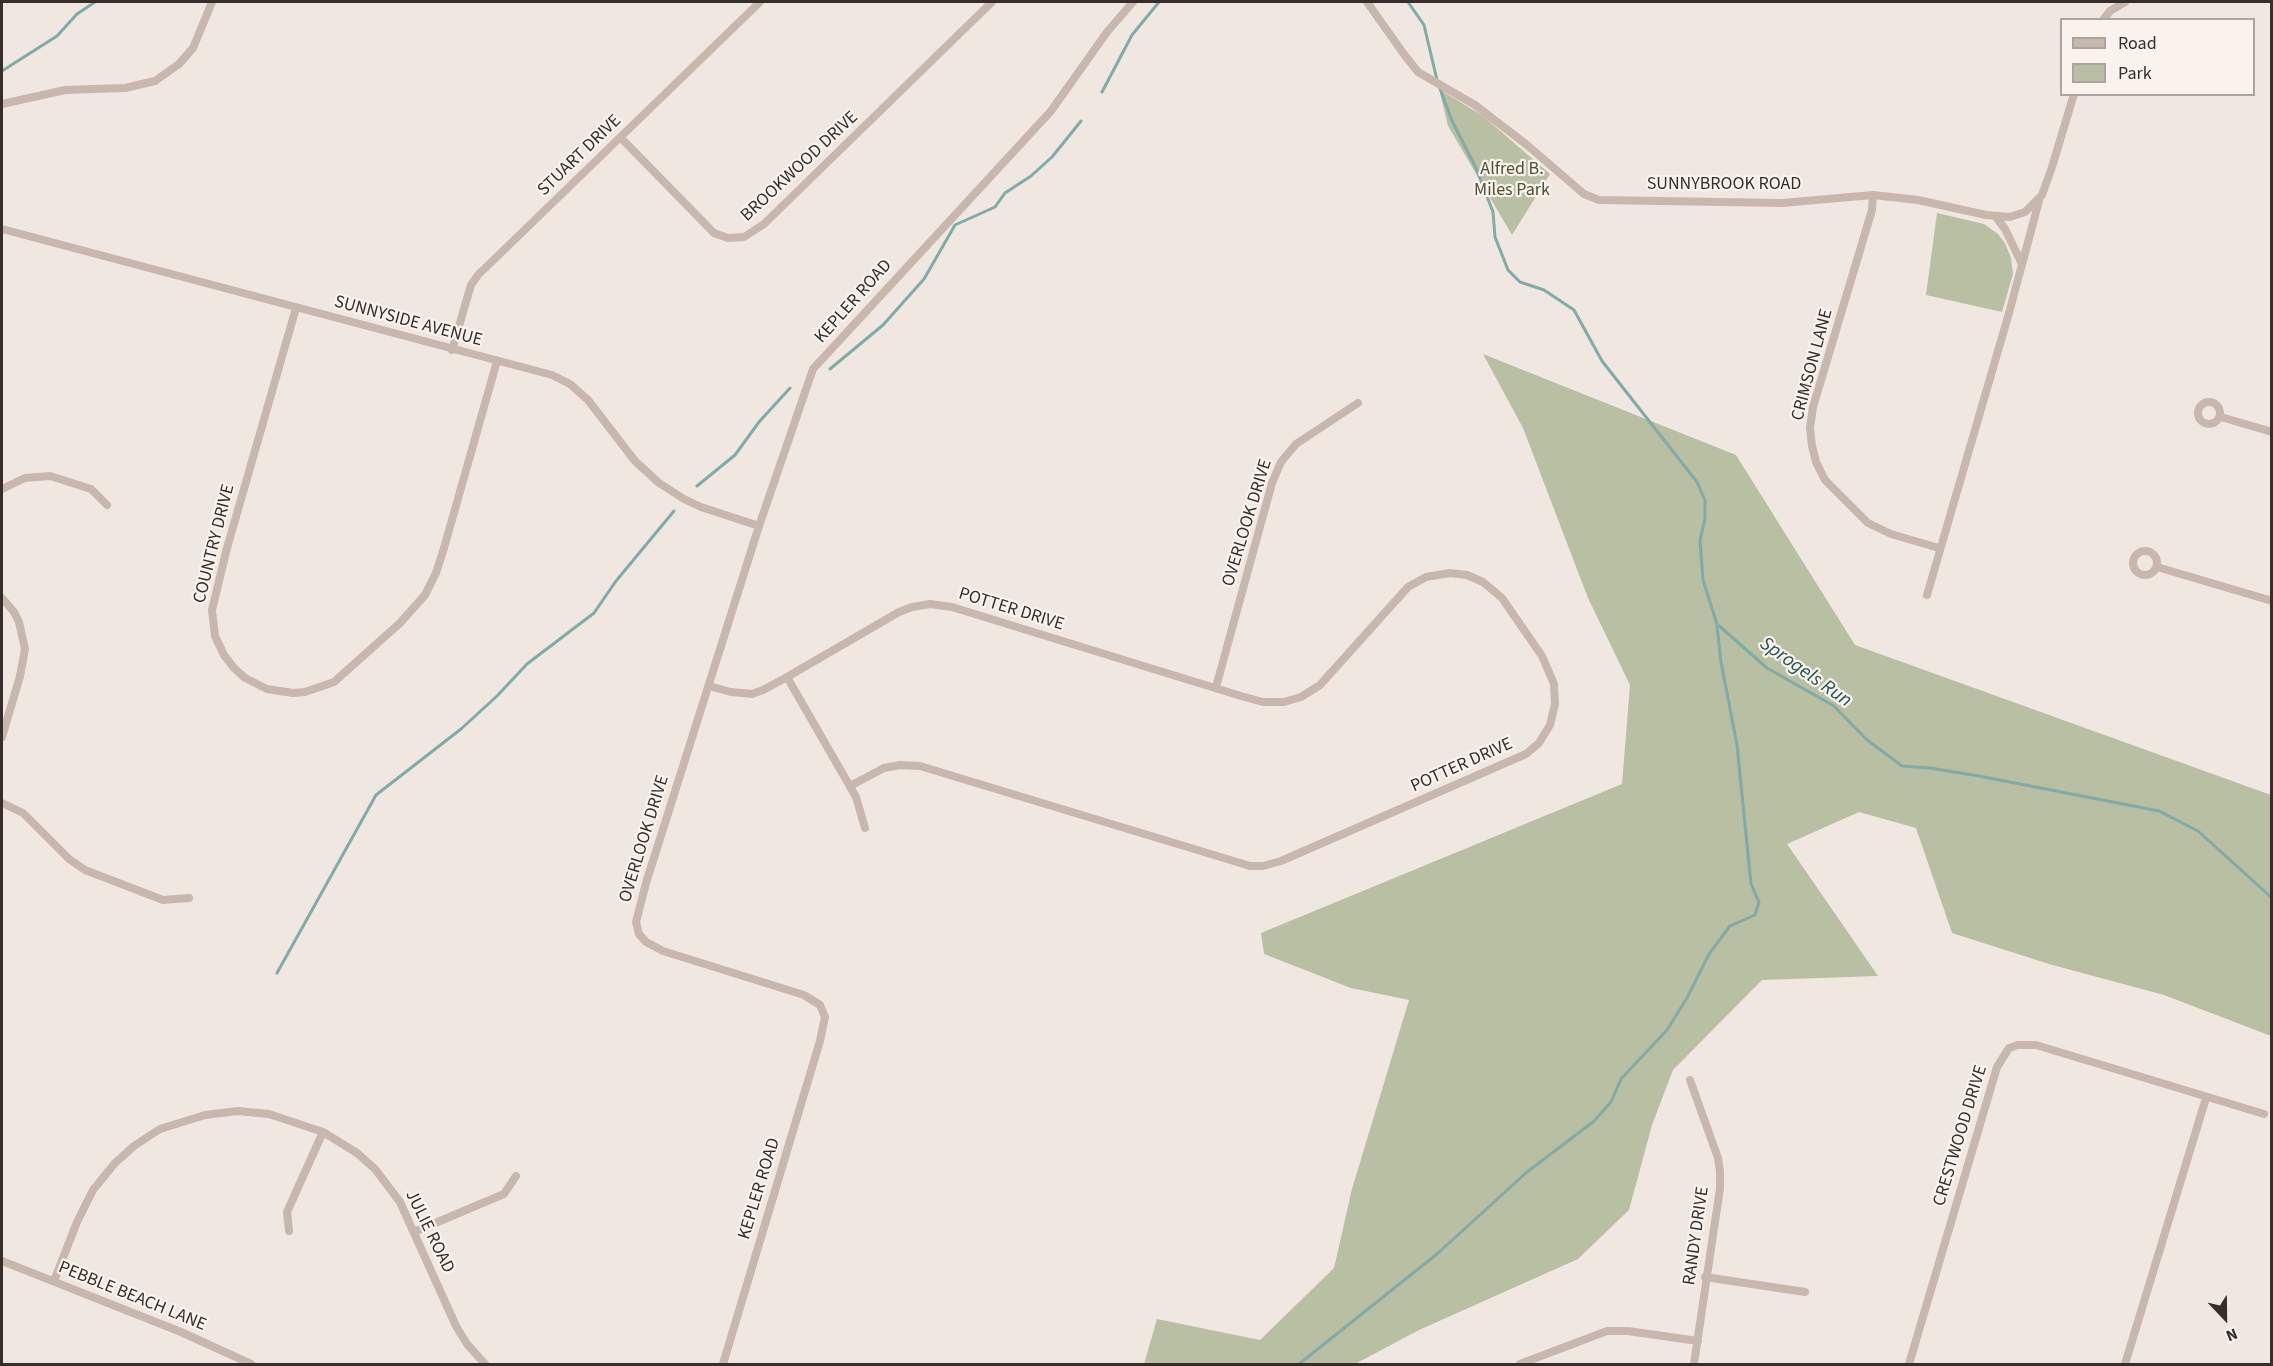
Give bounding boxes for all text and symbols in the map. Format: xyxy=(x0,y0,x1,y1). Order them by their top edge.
legend xyxy=(2060,18,2255,96)
text: Road xyxy=(2118,31,2157,56)
text: Park xyxy=(2118,61,2152,86)
street label: BROOKWOOD DRIVE xyxy=(737,107,863,227)
street label: STUART DRIVE xyxy=(534,111,626,201)
park label: Alfred B. Miles Park xyxy=(1474,159,1550,201)
street label: SUNNYBROOK ROAD xyxy=(1647,174,1801,196)
street label: KEPLER ROAD xyxy=(811,256,897,348)
street label: SUNNYSIDE AVENUE xyxy=(332,292,484,352)
street label: CRIMSON LANE xyxy=(1788,307,1838,423)
street label: OVERLOOK DRIVE xyxy=(1218,457,1278,589)
street label: COUNTRY DRIVE xyxy=(190,482,240,606)
street label: POTTER DRIVE xyxy=(956,584,1066,636)
water label: Sprogels Run xyxy=(1754,632,1856,714)
street label: POTTER DRIVE xyxy=(1408,734,1516,798)
street label: OVERLOOK DRIVE xyxy=(615,773,675,905)
street label: CRESTWOOD DRIVE xyxy=(1929,1063,1993,1209)
street label: KEPLER ROAD xyxy=(734,1136,786,1242)
street label: RANDY DRIVE xyxy=(1679,1185,1715,1287)
street label: JULIE ROAD xyxy=(400,1187,458,1277)
street label: PEBBLE BEACH LANE xyxy=(55,1257,209,1337)
north arrow xyxy=(2195,1288,2255,1348)
text: N xyxy=(2223,1322,2241,1347)

